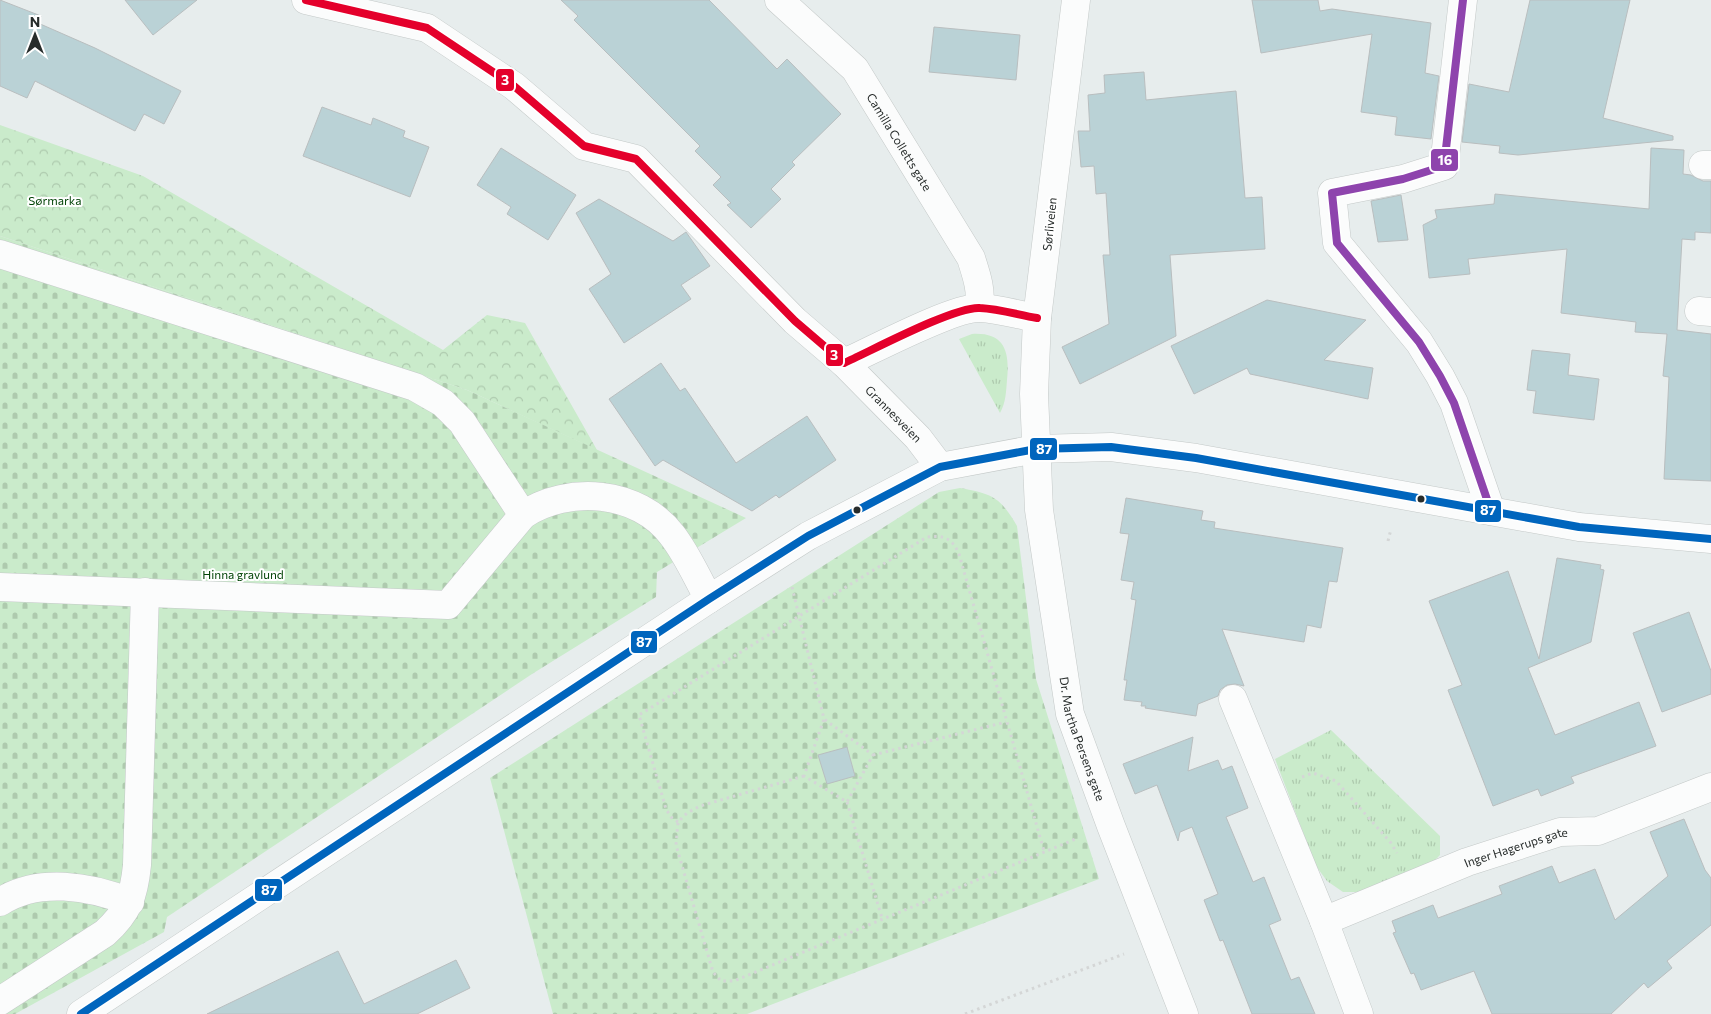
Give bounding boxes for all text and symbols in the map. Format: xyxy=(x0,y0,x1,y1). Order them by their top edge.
north arrow xyxy=(10,10,60,60)
text: N xyxy=(30,13,40,30)
line badge: 3 xyxy=(495,68,515,92)
text: 3 xyxy=(501,71,509,88)
street label: Camilla Colletts gate xyxy=(864,90,935,193)
line badge: 16 xyxy=(1430,148,1459,172)
text: 16 xyxy=(1438,151,1453,168)
park label: Sørmarka xyxy=(28,193,82,207)
street label: Sørliveien xyxy=(1039,197,1059,251)
line badge: 3 xyxy=(825,343,844,367)
text: 3 xyxy=(830,346,838,363)
street label: Grannesveien xyxy=(863,382,925,445)
line badge: 87 xyxy=(1029,437,1058,461)
text: 87 xyxy=(1036,440,1052,457)
unlabelled marker xyxy=(1416,494,1426,504)
line badge: 87 xyxy=(1474,499,1502,523)
text: 87 xyxy=(1480,501,1496,518)
unlabelled marker xyxy=(852,505,862,515)
park label: Hinna gravlund xyxy=(202,567,284,581)
line badge: 87 xyxy=(630,630,658,654)
text: 87 xyxy=(636,633,652,650)
street label: Dr. Martha Persens gate xyxy=(1057,676,1108,803)
street label: Inger Hagerups gate xyxy=(1462,825,1568,870)
line badge: 87 xyxy=(254,878,283,902)
text: 87 xyxy=(261,881,277,898)

